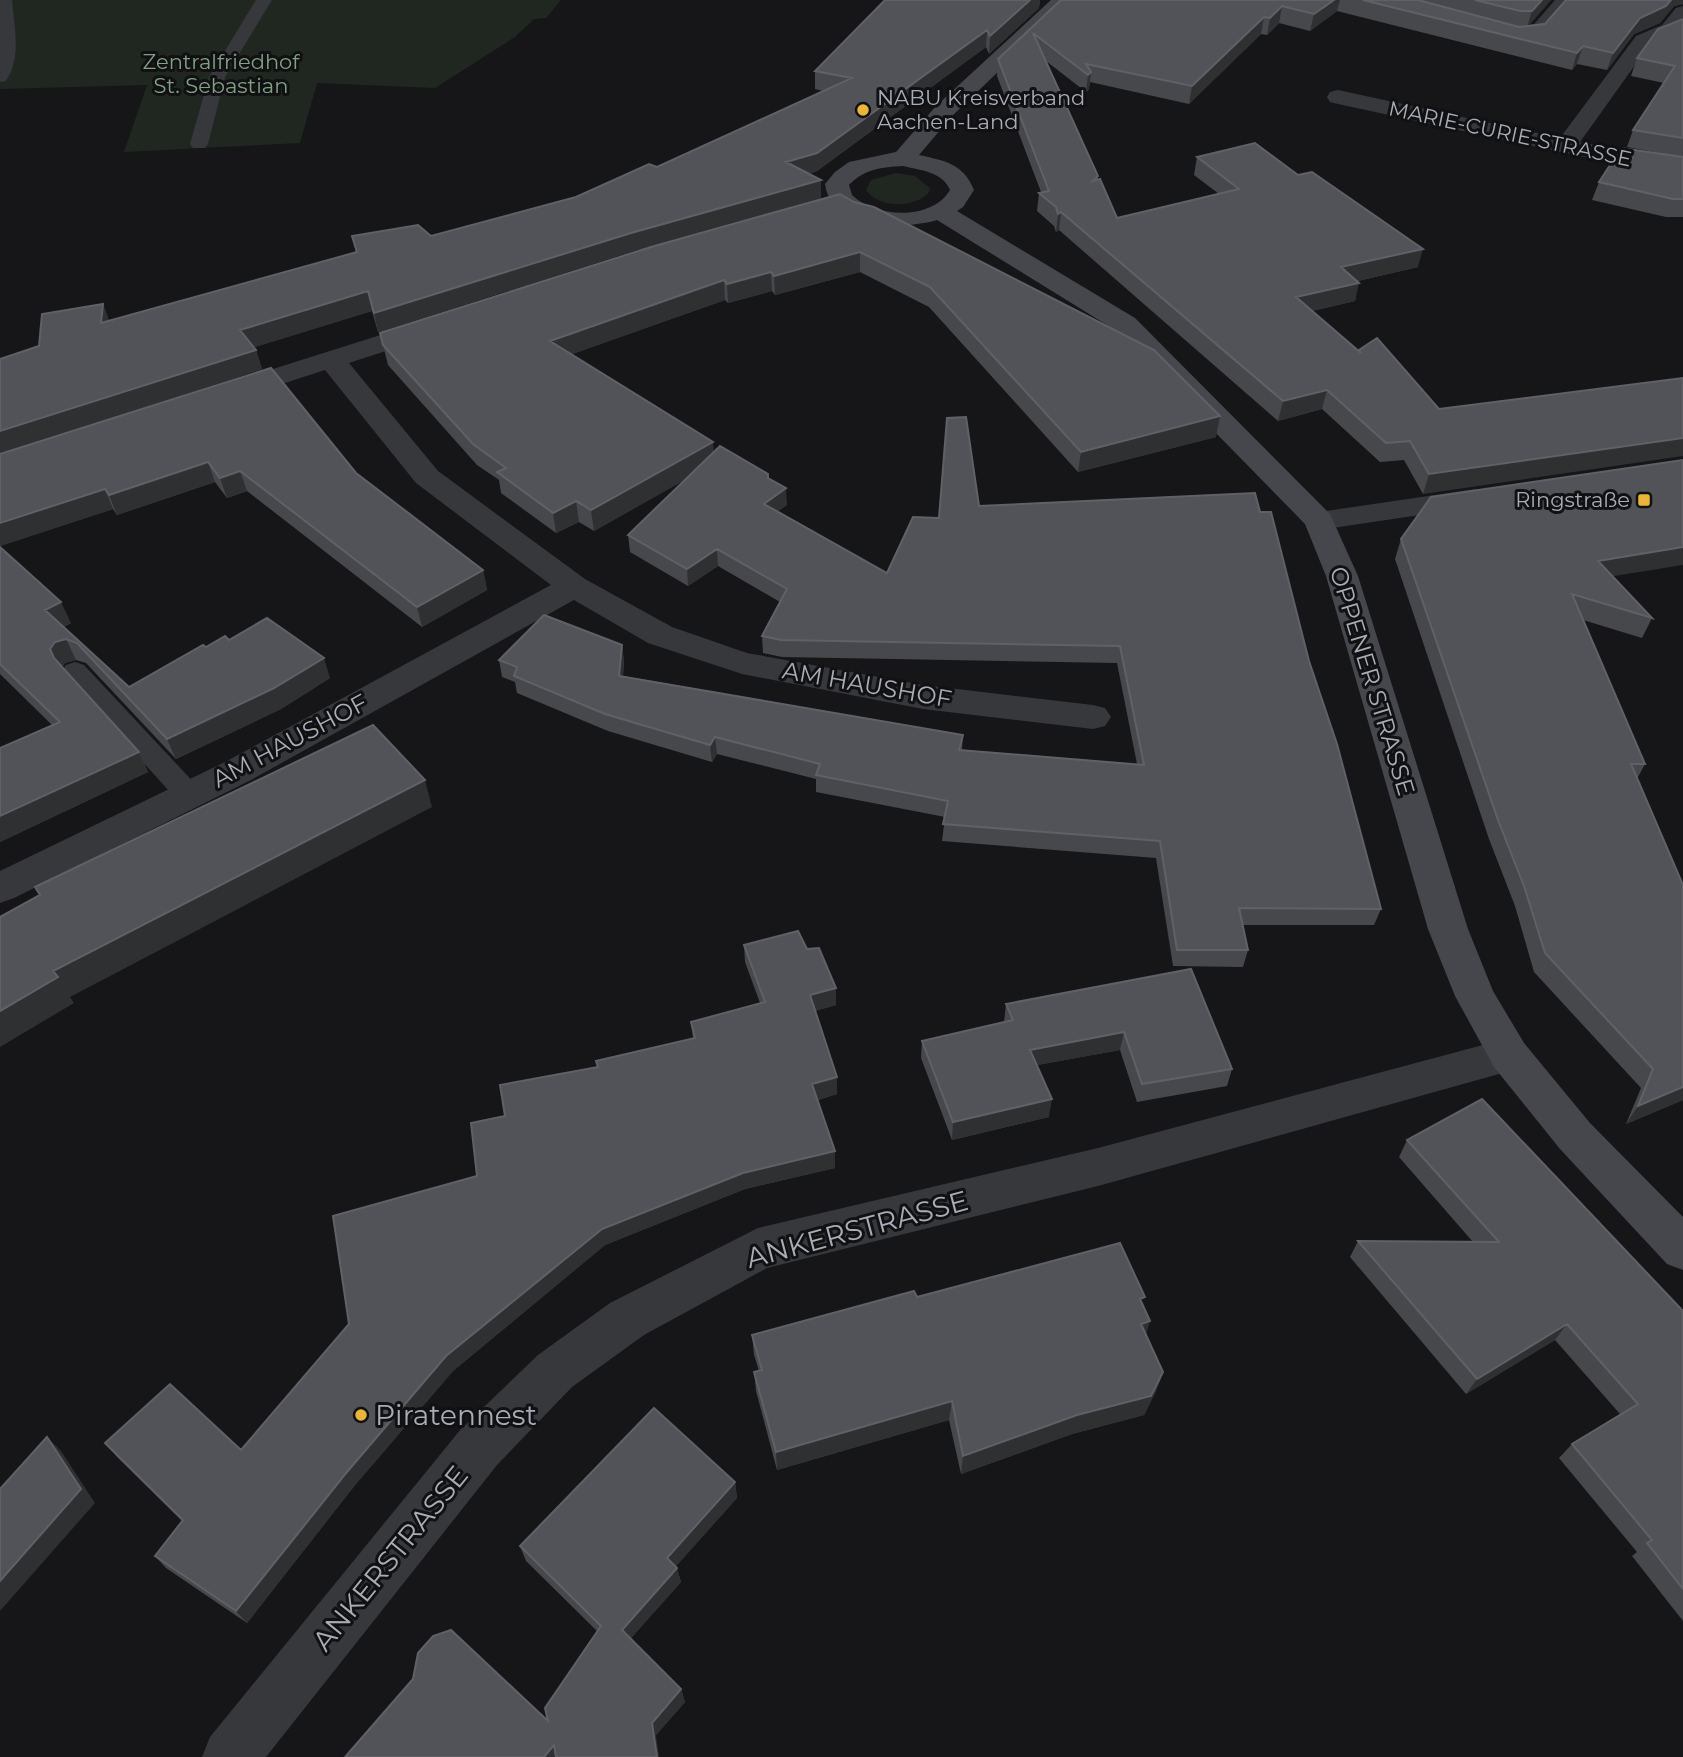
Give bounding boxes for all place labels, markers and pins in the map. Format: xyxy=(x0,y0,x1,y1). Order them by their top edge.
place label: NABU Kreisverband Aachen-Land xyxy=(877,85,1085,134)
marker: NABU Kreisverband Aachen-Land xyxy=(855,102,871,118)
place label: Ringstraße xyxy=(1515,487,1630,512)
marker: Ringstraße xyxy=(1636,492,1652,508)
place label: Piratennest xyxy=(375,1398,537,1432)
marker: Piratennest xyxy=(353,1407,369,1423)

